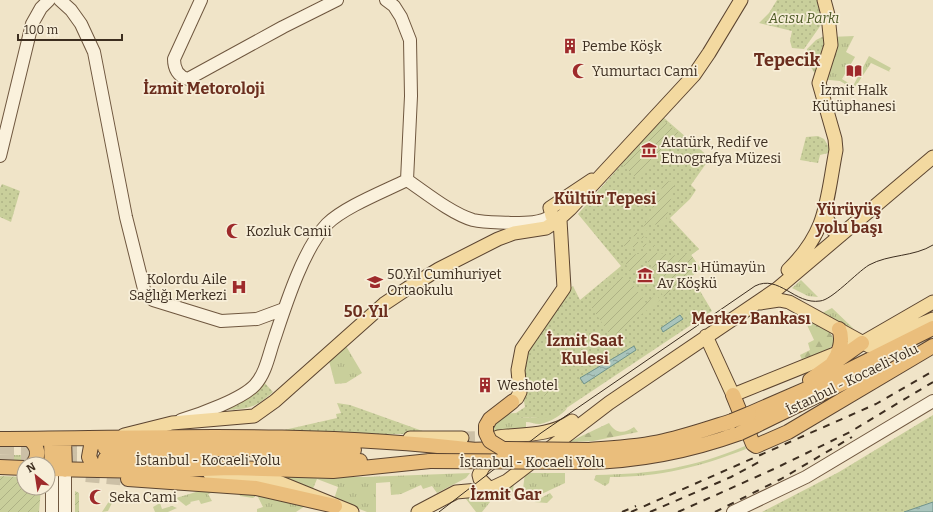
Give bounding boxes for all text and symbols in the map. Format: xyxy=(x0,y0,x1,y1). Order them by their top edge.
park label: Acısu Parkı xyxy=(768,10,839,27)
scale bar xyxy=(18,16,122,42)
text: 100 m xyxy=(24,23,59,37)
building icon: Pembe Köşk xyxy=(561,37,579,55)
place label: Pembe Köşk xyxy=(582,38,662,55)
district label: Tepecik xyxy=(754,49,821,71)
mosque icon: Yumurtacı Cami xyxy=(571,62,589,80)
library icon: İzmit Halk Kütüphanesi xyxy=(845,62,863,80)
place label: Yumurtacı Cami xyxy=(592,63,698,80)
district label: İzmit Metoroloji xyxy=(143,79,265,98)
place label: İzmit Halk Kütüphanesi xyxy=(812,82,896,115)
place label: Atatürk, Redif ve Etnografya Müzesi xyxy=(661,134,781,167)
museum icon: Atatürk, Redif ve Etnografya Müzesi xyxy=(640,141,658,159)
district label: Kültür Tepesi xyxy=(554,189,656,208)
district label: Yürüyüş yolu başı xyxy=(814,200,883,237)
mosque icon: Kozluk Camii xyxy=(225,222,243,240)
place label: Kozluk Camii xyxy=(246,223,332,240)
place label: Kasr-ı Hümayün Av Köşkü xyxy=(657,259,766,292)
place label: 50.Yıl Cumhuriyet Ortaokulu xyxy=(387,266,502,299)
museum icon: Kasr-ı Hümayün Av Köşkü xyxy=(636,266,654,284)
place label: Kolordu Aile Sağlığı Merkezi xyxy=(129,271,227,304)
school or university icon: 50.Yıl Cumhuriyet Ortaokulu xyxy=(366,273,384,291)
hospital icon: Kolordu Aile Sağlığı Merkezi xyxy=(230,278,248,296)
district label: 50. Yıl xyxy=(344,302,388,321)
district label: Merkez Bankası xyxy=(691,309,811,328)
district label: İzmit Saat Kulesi xyxy=(546,331,624,368)
street label: İstanbul - Kocaeli Yolu xyxy=(783,340,921,419)
building icon: Weshotel xyxy=(476,376,494,394)
place label: Weshotel xyxy=(497,377,558,394)
street label: İstanbul - Kocaeli Yolu xyxy=(136,452,281,469)
street label: İstanbul - Kocaeli Yolu xyxy=(460,454,605,471)
north arrow xyxy=(16,456,56,496)
text: N xyxy=(24,460,39,476)
district label: İzmit Gar xyxy=(470,485,542,504)
mosque icon: Seka Cami xyxy=(88,488,106,506)
place label: Seka Cami xyxy=(109,489,177,506)

